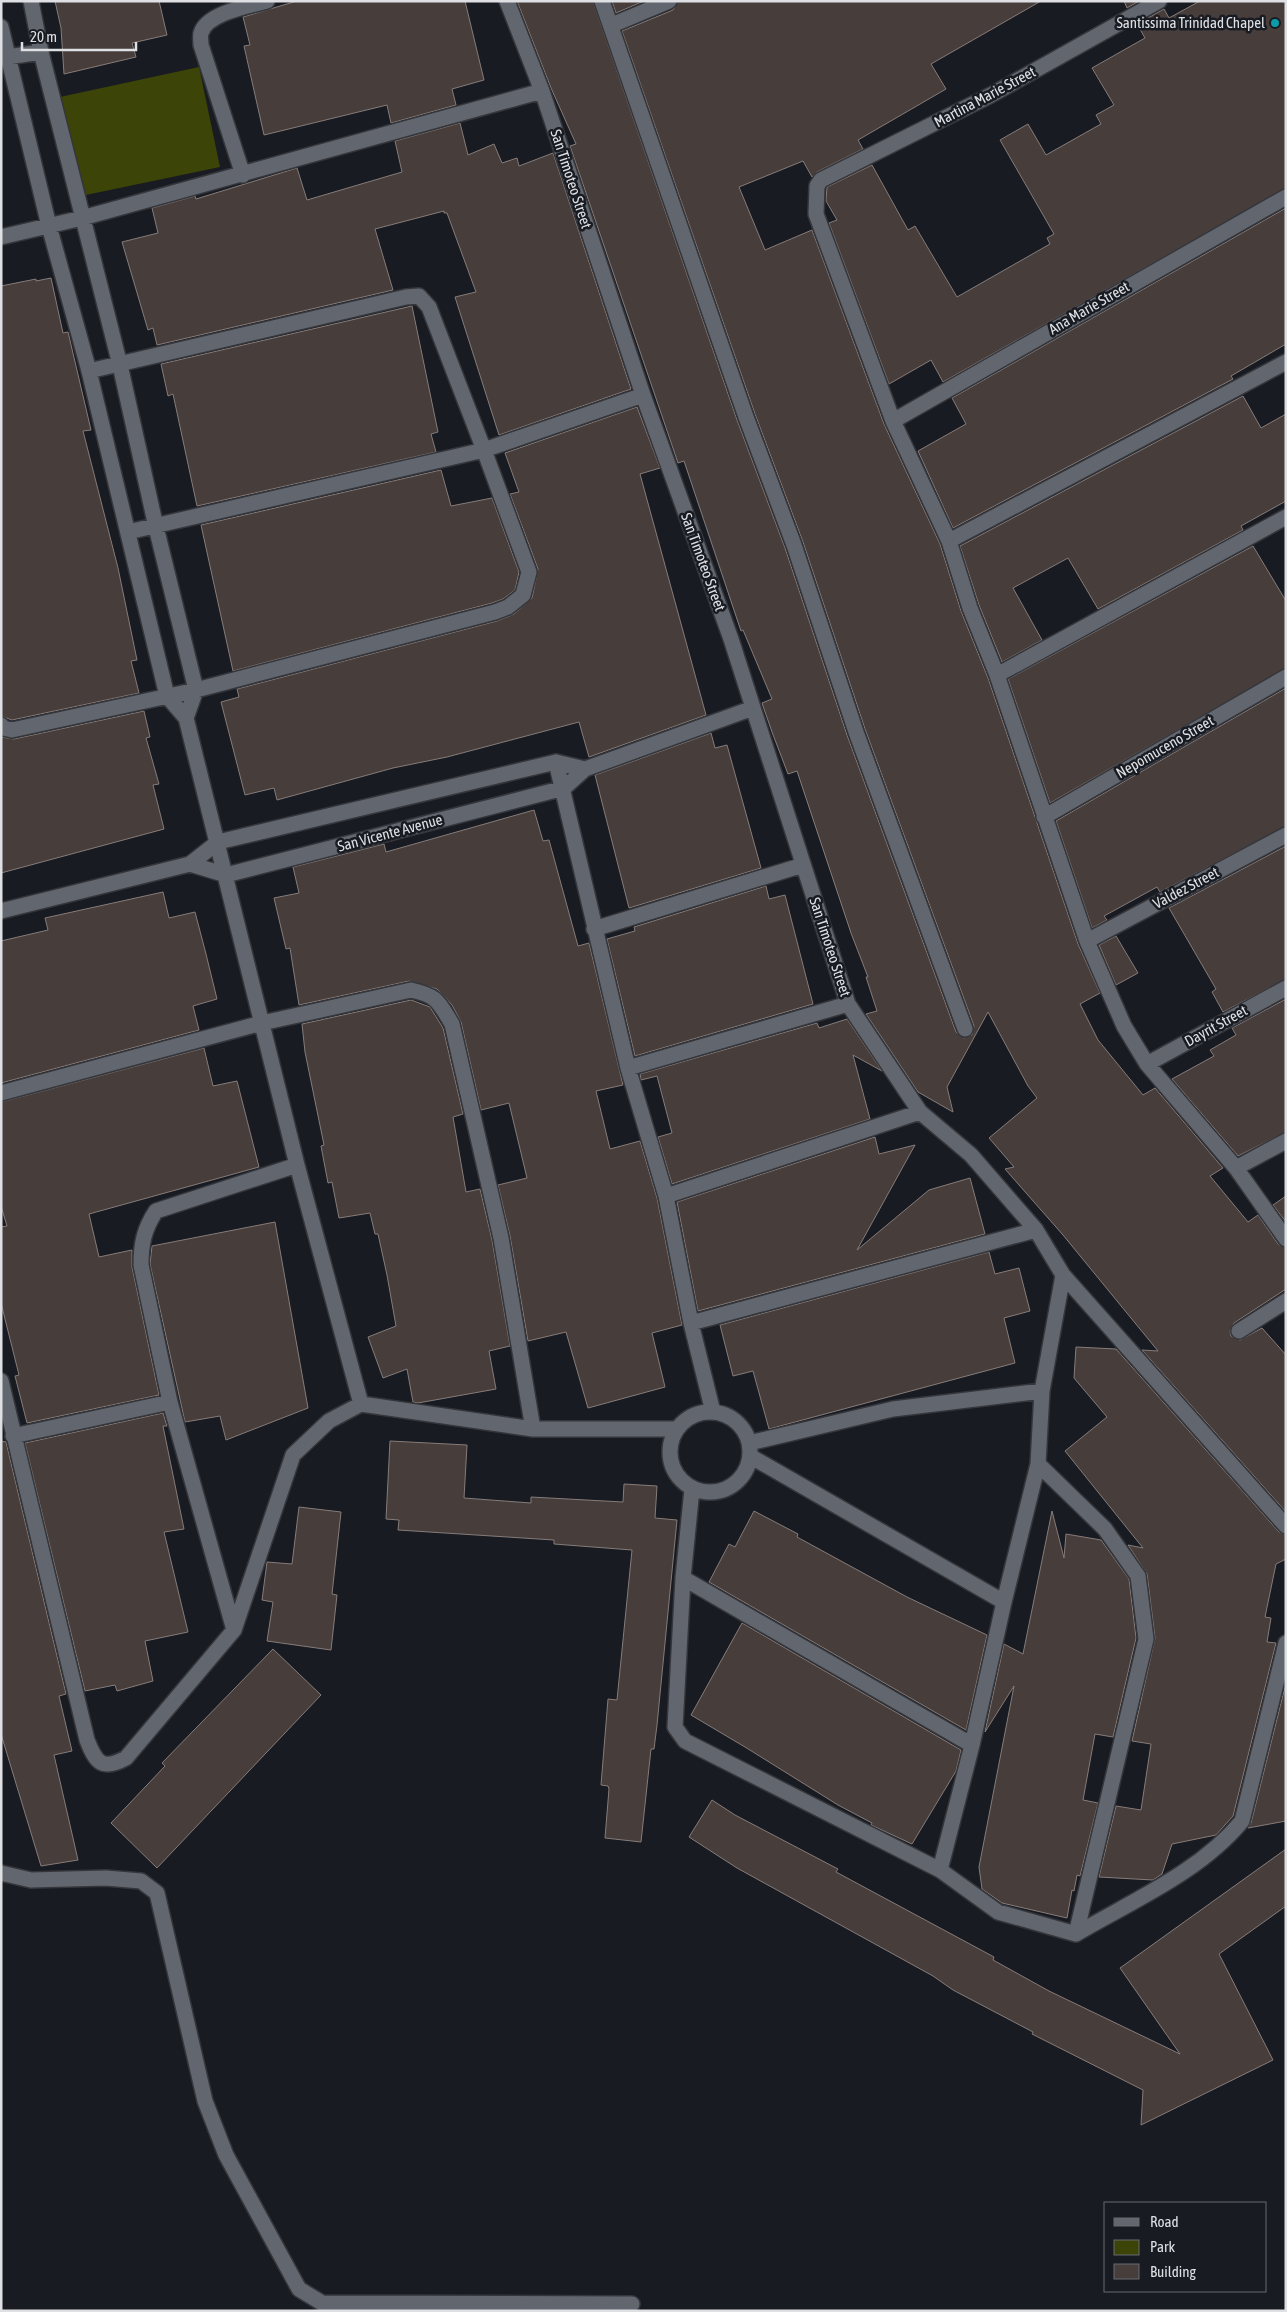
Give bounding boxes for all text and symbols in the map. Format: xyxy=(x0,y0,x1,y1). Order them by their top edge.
place label: Santissima Trinidad Chapel xyxy=(1116,14,1265,31)
marker: Santissima Trinidad Chapel xyxy=(1269,17,1281,29)
scale bar xyxy=(22,20,136,52)
text: 20 m xyxy=(30,28,57,45)
street label: Martina Marie Street xyxy=(931,63,1038,130)
street label: San Timoteo Street xyxy=(547,127,595,231)
street label: Ana Marie Street xyxy=(1045,278,1132,338)
street label: San Timoteo Street xyxy=(678,510,729,613)
street label: Nepomuceno Street xyxy=(1113,712,1216,781)
street label: San Vicente Avenue xyxy=(336,810,444,855)
street label: Valdez Street xyxy=(1150,863,1222,912)
street label: San Timoteo Street xyxy=(806,895,854,999)
street label: Dayrit Street xyxy=(1182,1001,1250,1050)
legend xyxy=(1104,2202,1267,2292)
text: Road xyxy=(1150,2213,1179,2230)
text: Park xyxy=(1150,2238,1175,2255)
text: Building xyxy=(1150,2263,1196,2280)

